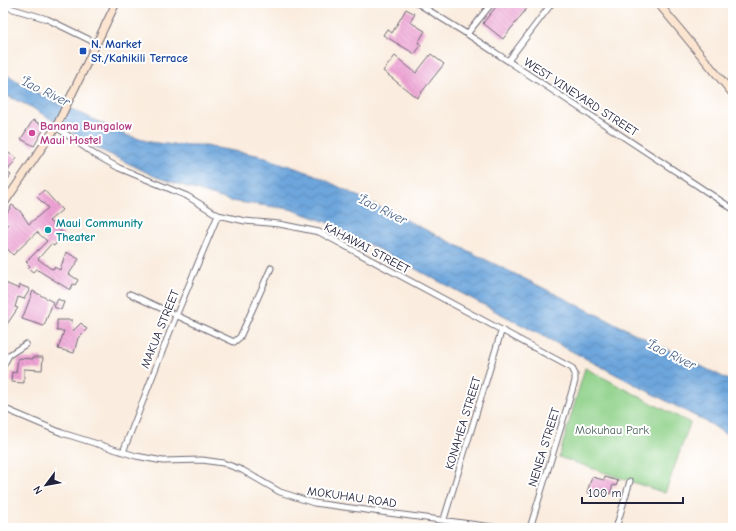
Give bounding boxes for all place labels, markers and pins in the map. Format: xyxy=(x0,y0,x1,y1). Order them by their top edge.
place label: N. Market St./Kahikili Terrace xyxy=(91,37,188,65)
marker: N. Market St./Kahikili Terrace xyxy=(78,46,88,56)
place label: Banana Bungalow Maui Hostel xyxy=(40,119,132,147)
marker: Banana Bungalow Maui Hostel xyxy=(27,128,37,138)
place label: Maui Community Theater xyxy=(56,216,143,244)
marker: Maui Community Theater xyxy=(43,225,53,235)

